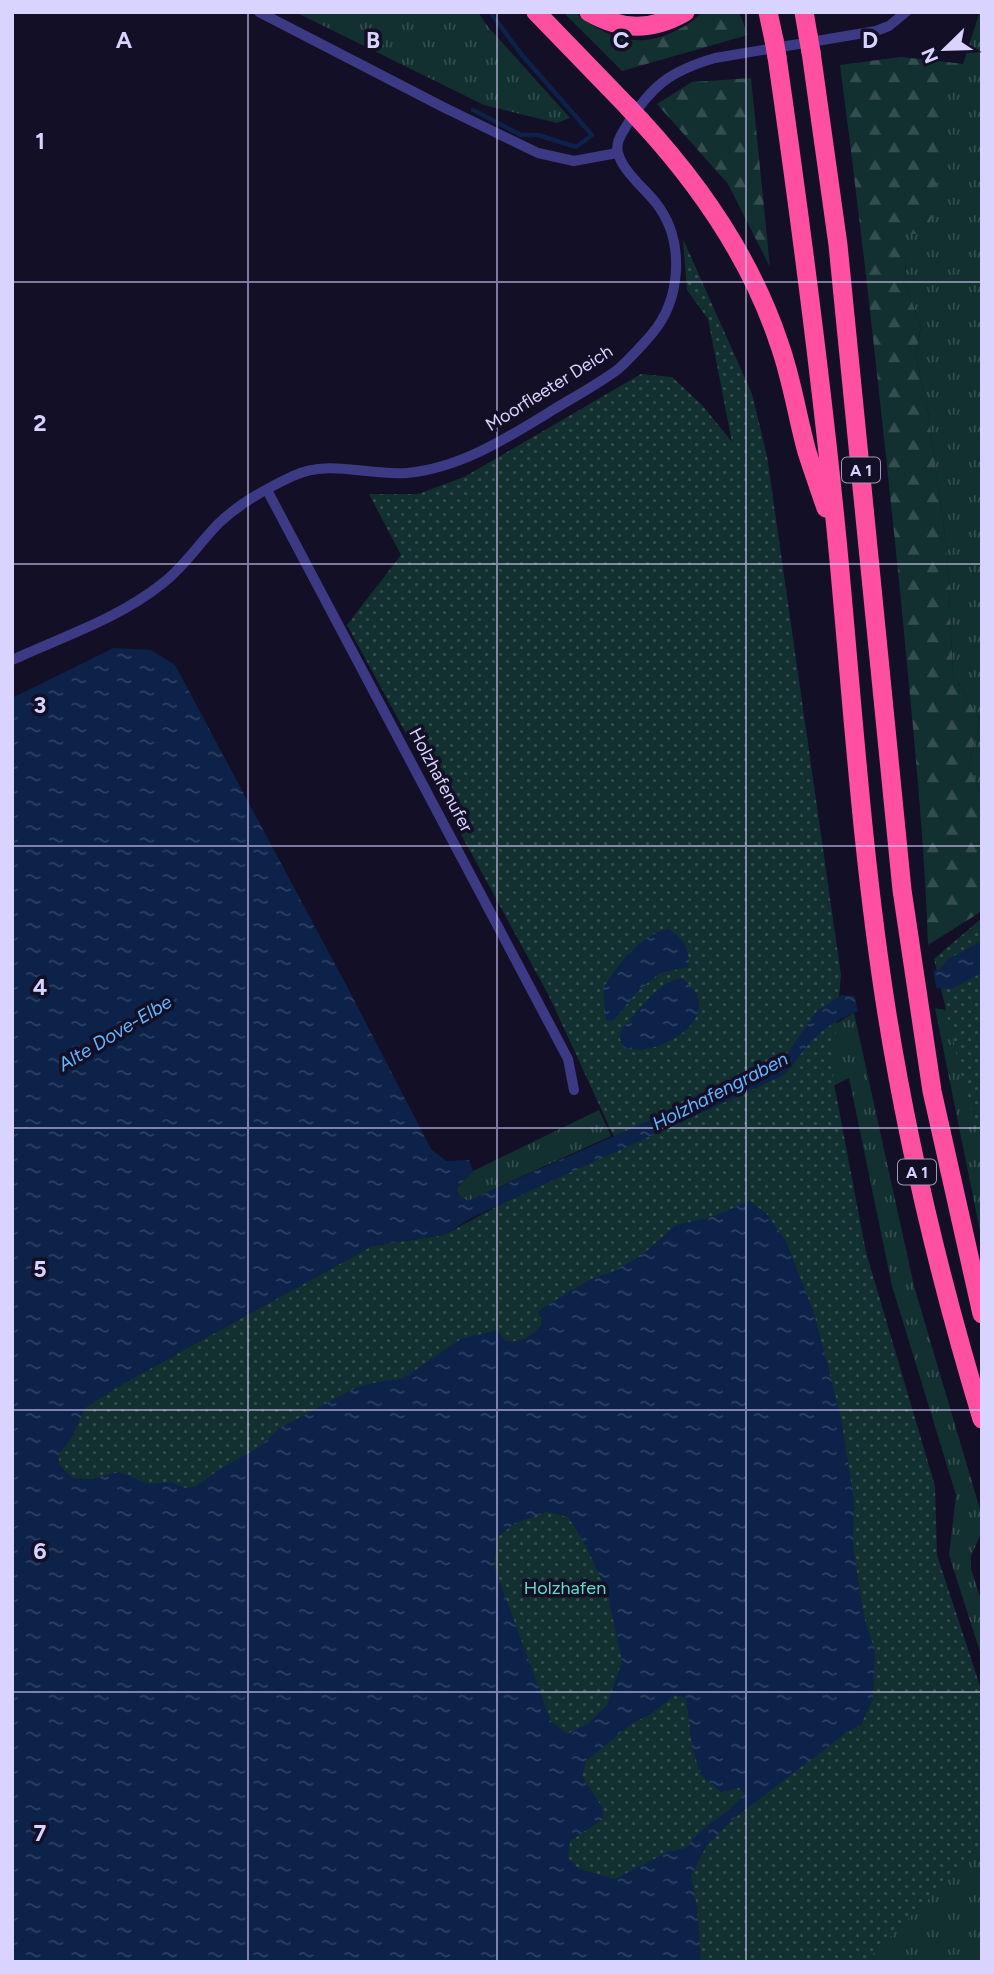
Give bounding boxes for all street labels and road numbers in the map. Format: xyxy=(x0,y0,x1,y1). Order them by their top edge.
street label: Moorfleeter Deich xyxy=(481,340,617,436)
road number: A 1 xyxy=(842,457,880,482)
street label: Holzhafenufer xyxy=(404,724,478,836)
road number: A 1 xyxy=(898,1160,936,1184)

